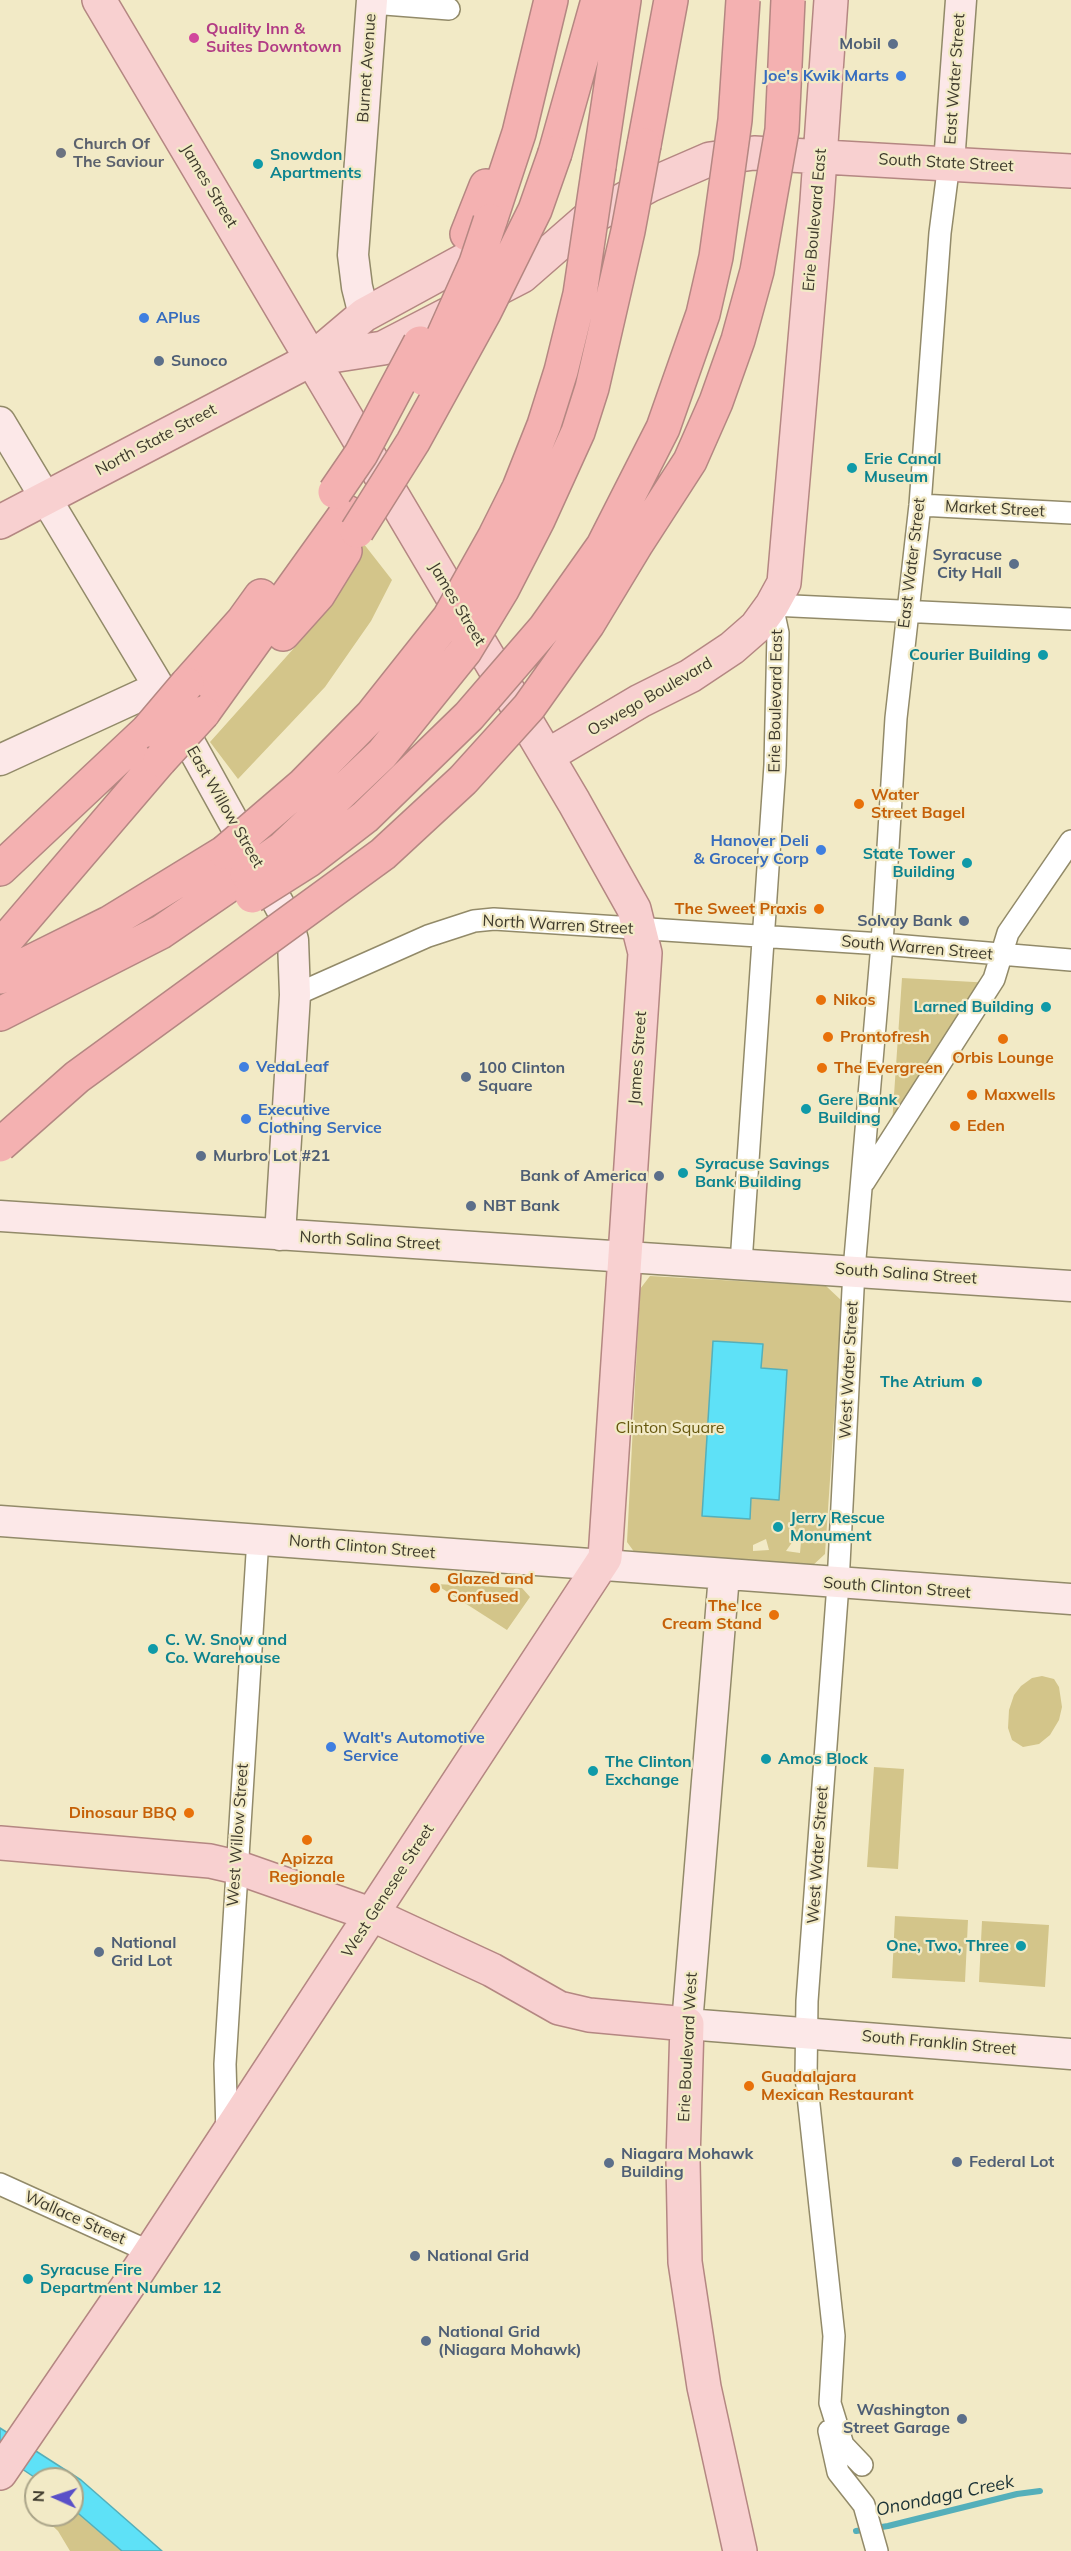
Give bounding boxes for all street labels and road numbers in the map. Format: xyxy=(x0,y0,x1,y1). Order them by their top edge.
street label: Burnet Avenue xyxy=(354,13,380,123)
street label: East Water Street xyxy=(941,13,969,145)
street label: James Street xyxy=(177,141,241,231)
street label: Erie Boulevard East xyxy=(799,148,831,292)
street label: South State Street xyxy=(878,150,1014,176)
street label: North State Street xyxy=(92,400,220,480)
street label: East Water Street xyxy=(894,497,930,629)
street label: Market Street xyxy=(945,497,1045,521)
street label: James Street xyxy=(425,559,489,649)
street label: Erie Boulevard East xyxy=(765,629,787,773)
street label: Oswego Boulevard xyxy=(584,654,716,740)
street label: East Willow Street xyxy=(182,743,268,871)
street label: North Warren Street xyxy=(482,911,634,939)
street label: South Warren Street xyxy=(840,932,994,964)
street label: James Street xyxy=(625,1010,651,1106)
street label: North Salina Street xyxy=(299,1228,441,1254)
street label: South Salina Street xyxy=(834,1259,978,1289)
street label: West Water Street xyxy=(836,1301,862,1439)
street label: North Clinton Street xyxy=(288,1531,436,1563)
street label: South Clinton Street xyxy=(823,1573,971,1603)
street label: West Willow Street xyxy=(223,1763,253,1907)
street label: West Water Street xyxy=(804,1785,832,1925)
street label: West Genesee Street xyxy=(338,1821,438,1961)
street label: Erie Boulevard West xyxy=(674,1972,702,2122)
street label: South Franklin Street xyxy=(861,2027,1017,2059)
street label: Wallace Street xyxy=(22,2187,128,2249)

